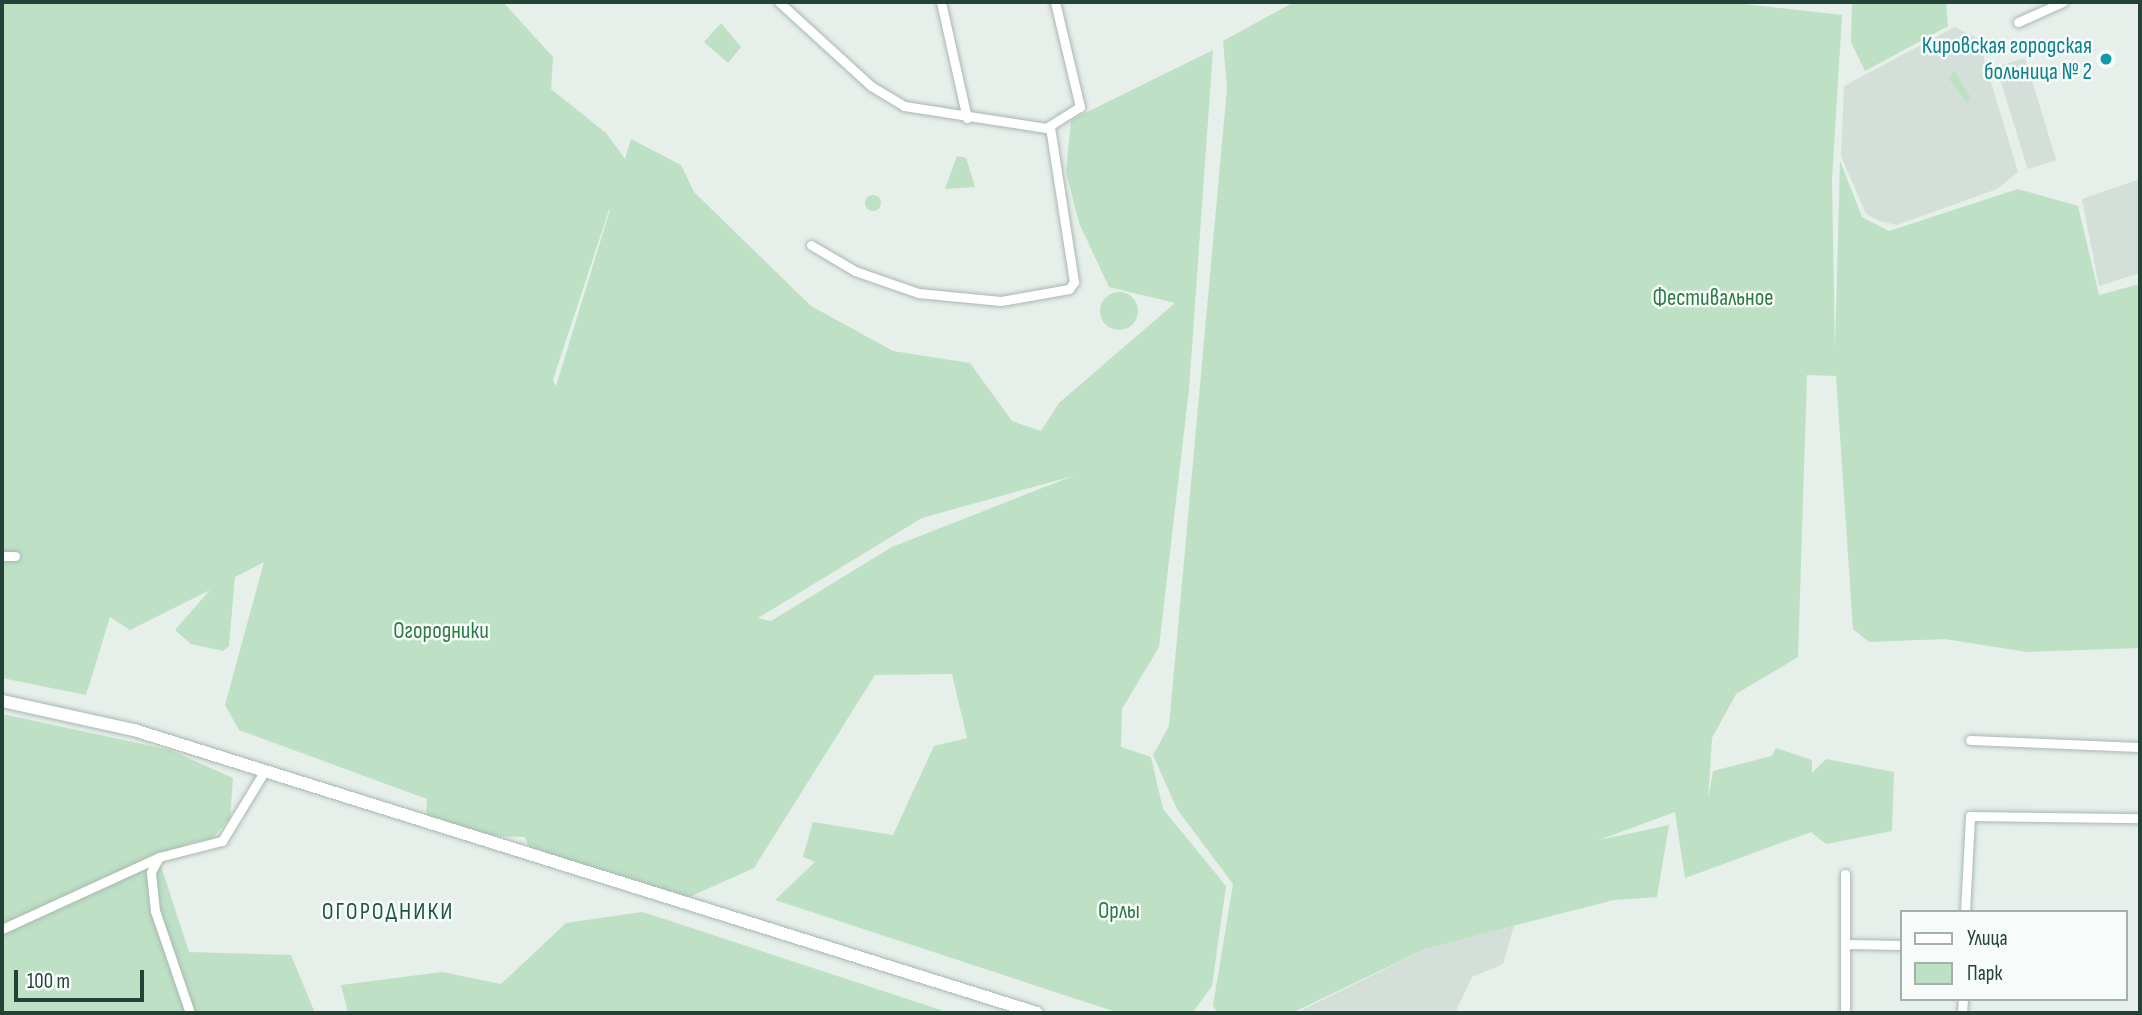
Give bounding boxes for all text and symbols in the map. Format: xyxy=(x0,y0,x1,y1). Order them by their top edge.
place label: Кировская городская больница № 2 xyxy=(1922,32,2092,86)
marker: Кировская городская больница № 2 xyxy=(2098,51,2114,67)
park label: Фестивальное xyxy=(1652,284,1774,312)
park label: Огородники xyxy=(393,617,489,645)
park label: Орлы xyxy=(1098,897,1140,925)
district label: ОГОРОДНИКИ xyxy=(323,898,453,926)
legend xyxy=(1900,910,2128,1001)
text: Улица xyxy=(1967,926,2008,951)
scale bar xyxy=(18,956,147,1000)
text: Парк xyxy=(1967,961,2002,986)
text: 100 m xyxy=(27,969,70,994)

